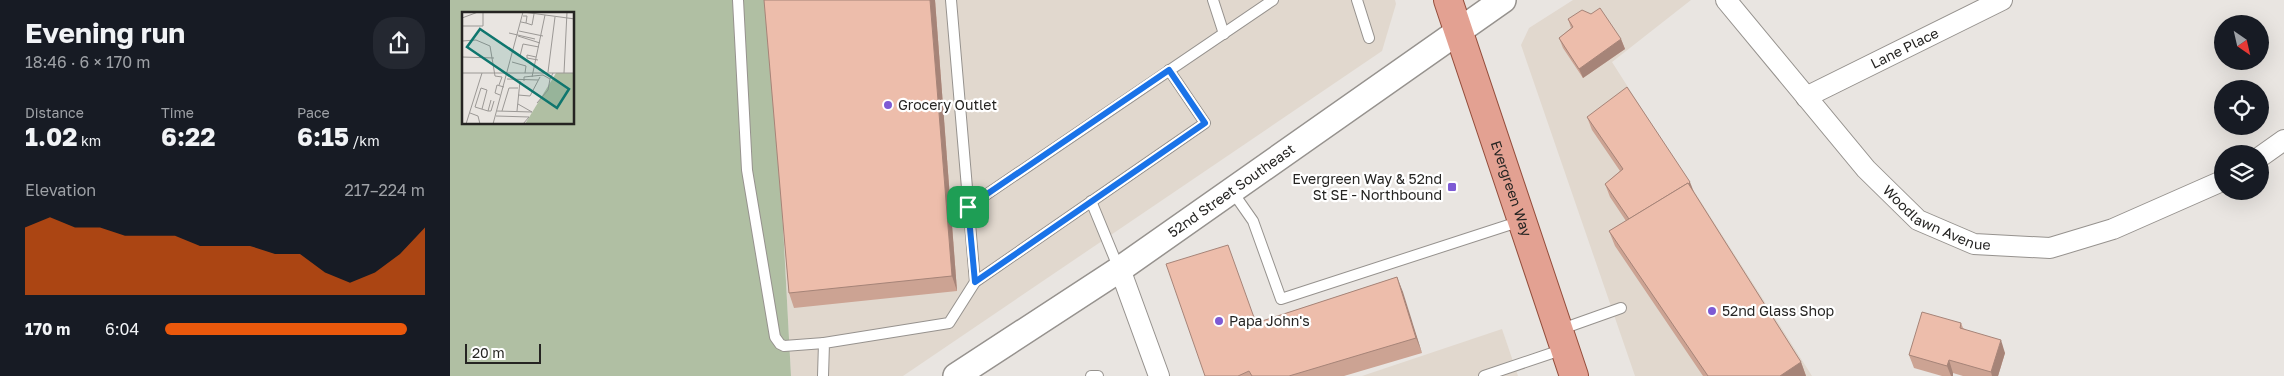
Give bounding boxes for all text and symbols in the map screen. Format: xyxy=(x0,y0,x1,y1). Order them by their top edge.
inset map xyxy=(462,12,575,125)
north arrow xyxy=(2214,15,2269,70)
map controls xyxy=(2214,15,2269,200)
text: Evening run xyxy=(25,16,185,49)
button: share xyxy=(373,17,425,69)
street label: Lane Place xyxy=(1868,24,1941,72)
text: 18:46 · 6 × 170 m xyxy=(25,52,150,72)
button: locate xyxy=(2214,80,2269,135)
place label: Grocery Outlet xyxy=(898,96,997,113)
marker: Grocery Outlet xyxy=(882,99,894,111)
text: Distance xyxy=(25,104,84,121)
text: Time xyxy=(161,104,194,121)
text: Pace xyxy=(297,104,330,121)
text: 1.02 xyxy=(25,121,77,152)
text: 6:22 xyxy=(161,121,215,152)
text: 6:15 xyxy=(297,121,349,152)
text: km xyxy=(77,132,101,149)
text: /km xyxy=(349,132,380,149)
street label: Evergreen Way xyxy=(1488,138,1536,239)
street label: 52nd Street Southeast xyxy=(1164,140,1298,241)
button: layers xyxy=(2214,145,2269,200)
place label: Evergreen Way & 52nd St SE - Northbound xyxy=(1292,170,1442,203)
text: Elevation xyxy=(25,180,96,200)
text: 217–224 m xyxy=(345,180,425,200)
marker: Evergreen Way & 52nd St SE - Northbound xyxy=(1446,181,1458,193)
street label: Woodlawn Avenue xyxy=(1880,181,1991,253)
pin xyxy=(947,186,989,228)
icon: arrive xyxy=(954,193,982,221)
place label: 52nd Glass Shop xyxy=(1722,302,1834,319)
marker: 52nd Glass Shop xyxy=(1706,305,1718,317)
place label: Papa John's xyxy=(1229,312,1310,329)
marker: Papa John's xyxy=(1213,315,1225,327)
text: 170 m xyxy=(25,319,70,339)
text: 6:04 xyxy=(105,319,139,339)
scale bar xyxy=(465,341,541,364)
text: 20 m xyxy=(472,344,505,361)

